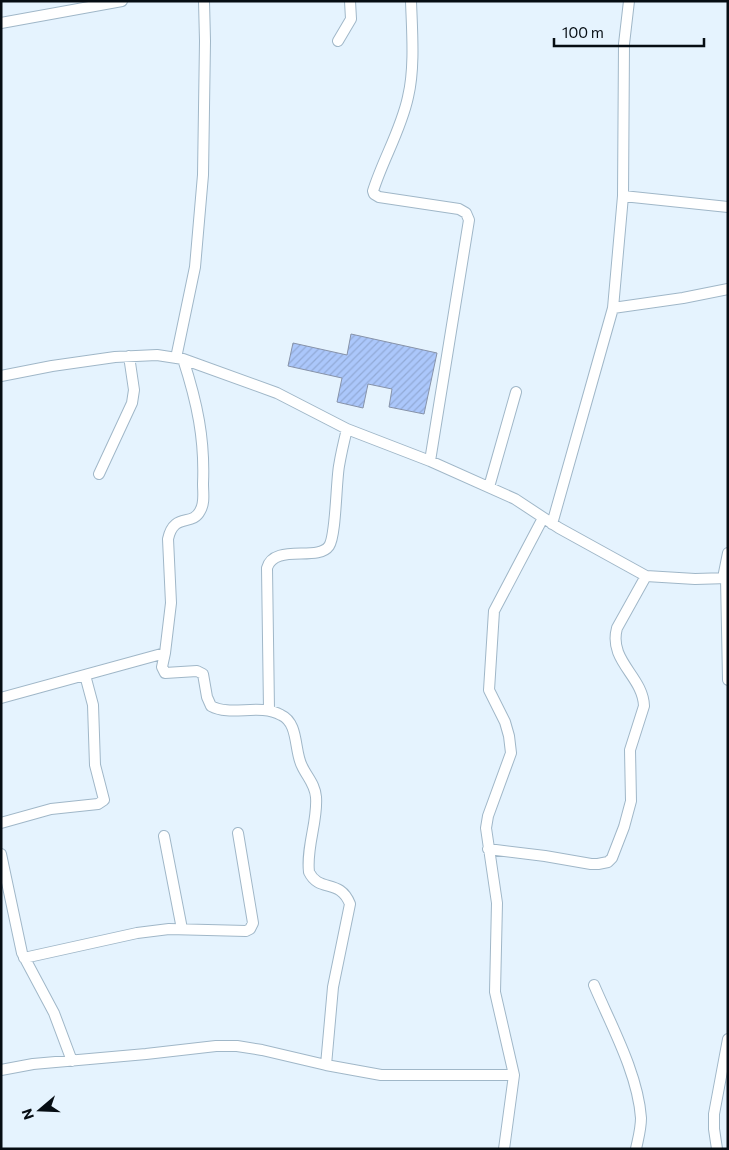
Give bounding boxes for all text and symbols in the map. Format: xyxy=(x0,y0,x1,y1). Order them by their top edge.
scale bar xyxy=(554,15,704,47)
text: 100 m xyxy=(562,23,604,41)
north arrow xyxy=(15,1085,65,1135)
text: N xyxy=(17,1107,37,1122)

